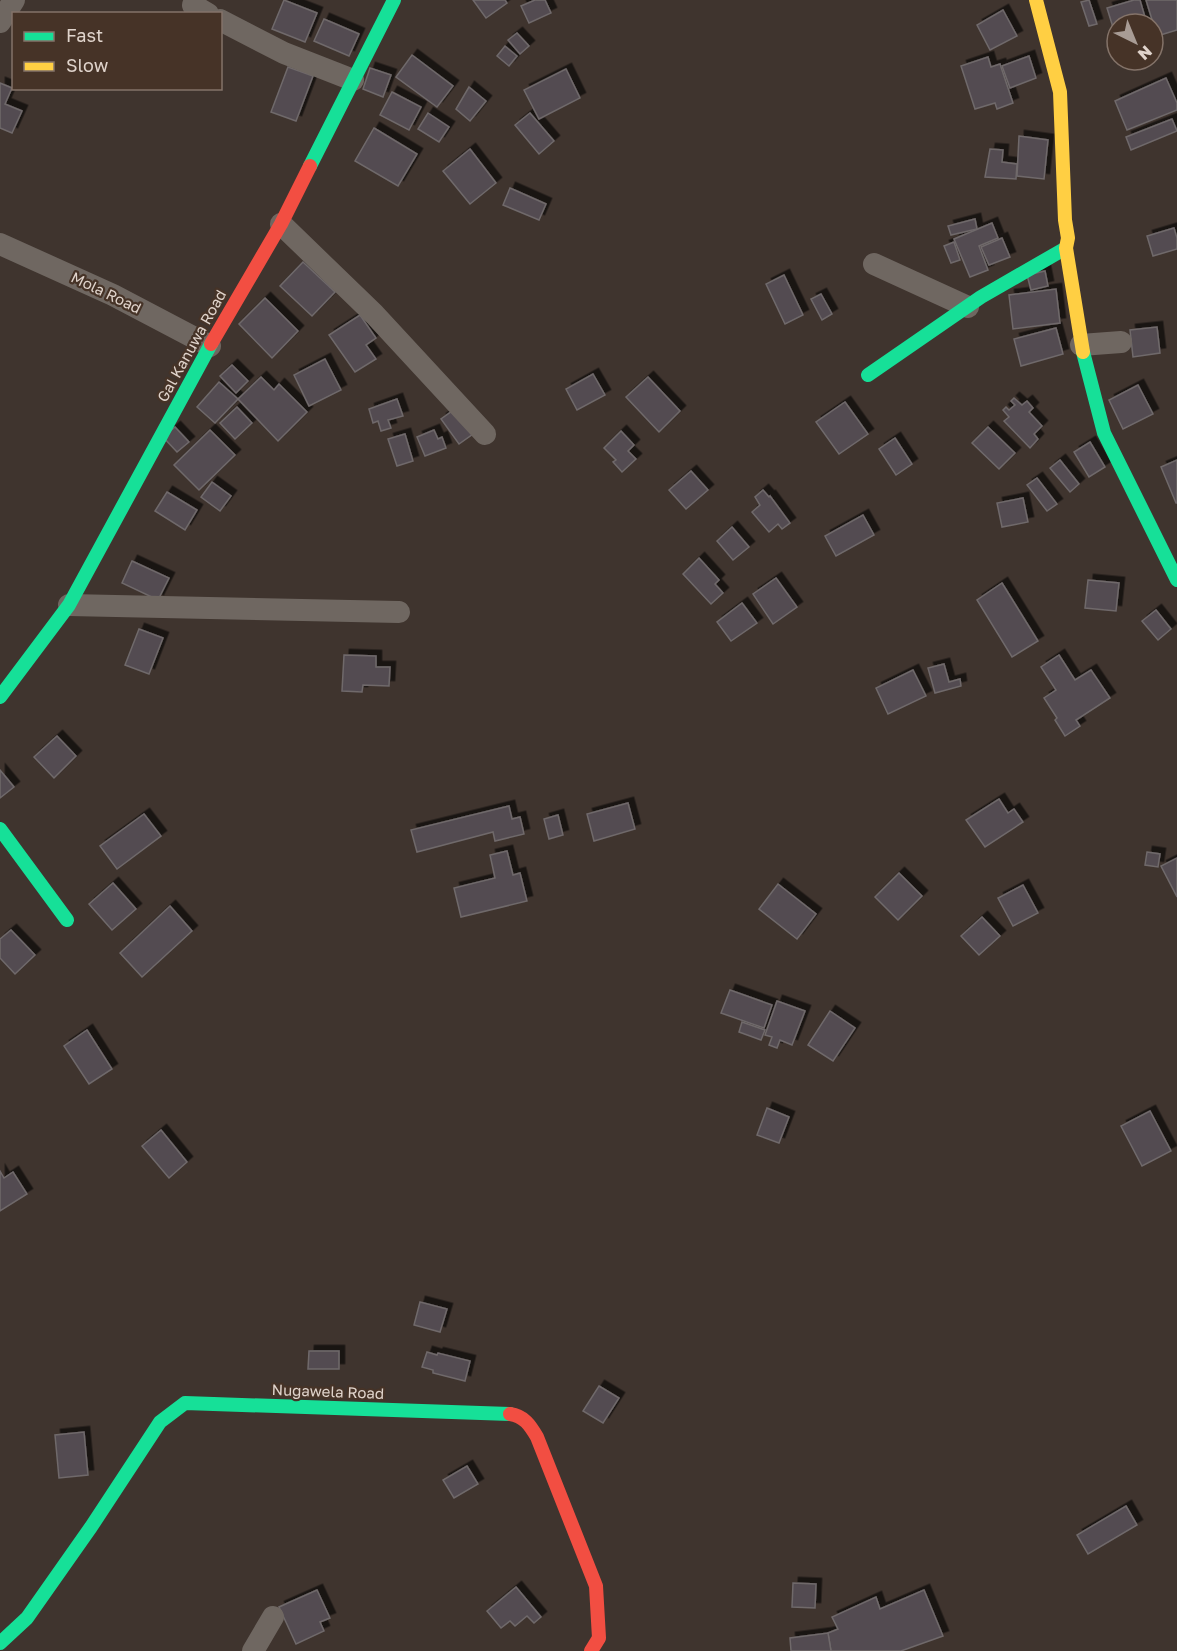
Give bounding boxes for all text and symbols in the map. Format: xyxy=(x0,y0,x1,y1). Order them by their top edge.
legend xyxy=(12,12,222,90)
north arrow xyxy=(1105,12,1165,72)
text: Fast xyxy=(66,24,103,46)
text: N xyxy=(1134,42,1157,64)
text: Slow xyxy=(66,54,109,76)
street label: Mola Road xyxy=(68,267,144,317)
street label: Gal Kanuwa Road xyxy=(153,286,229,405)
street label: Nugawela Road xyxy=(271,1380,385,1402)

